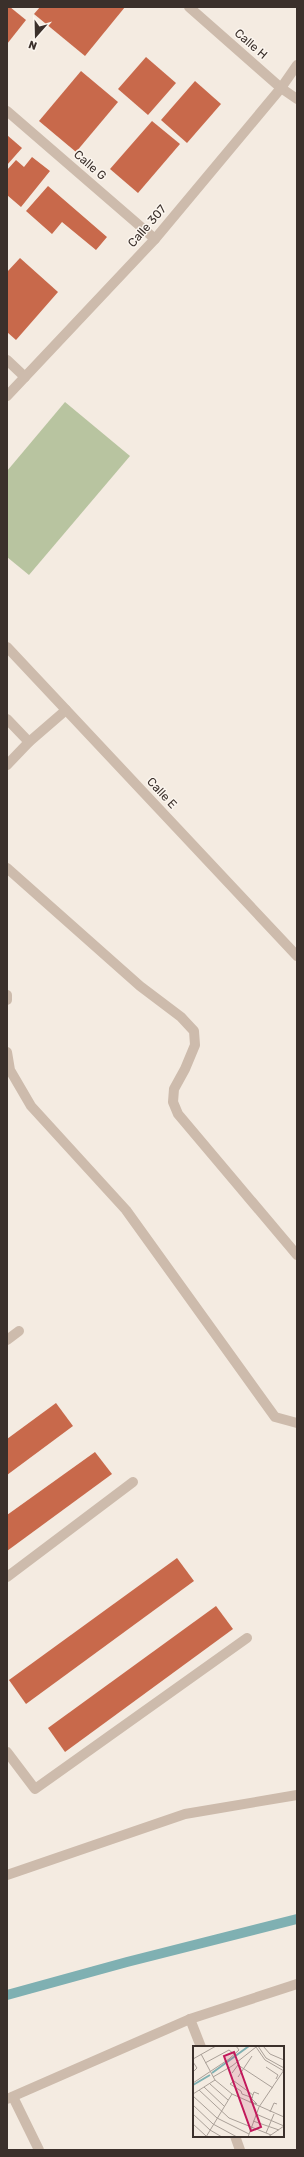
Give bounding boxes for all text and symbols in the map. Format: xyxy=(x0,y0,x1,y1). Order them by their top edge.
north arrow xyxy=(16,16,56,56)
street label: Calle H xyxy=(232,26,270,62)
text: N xyxy=(27,37,39,52)
street label: Calle G xyxy=(71,147,109,183)
street label: Calle 307 xyxy=(125,202,169,250)
street label: Calle E xyxy=(144,775,180,811)
inset map xyxy=(193,2046,284,2137)

